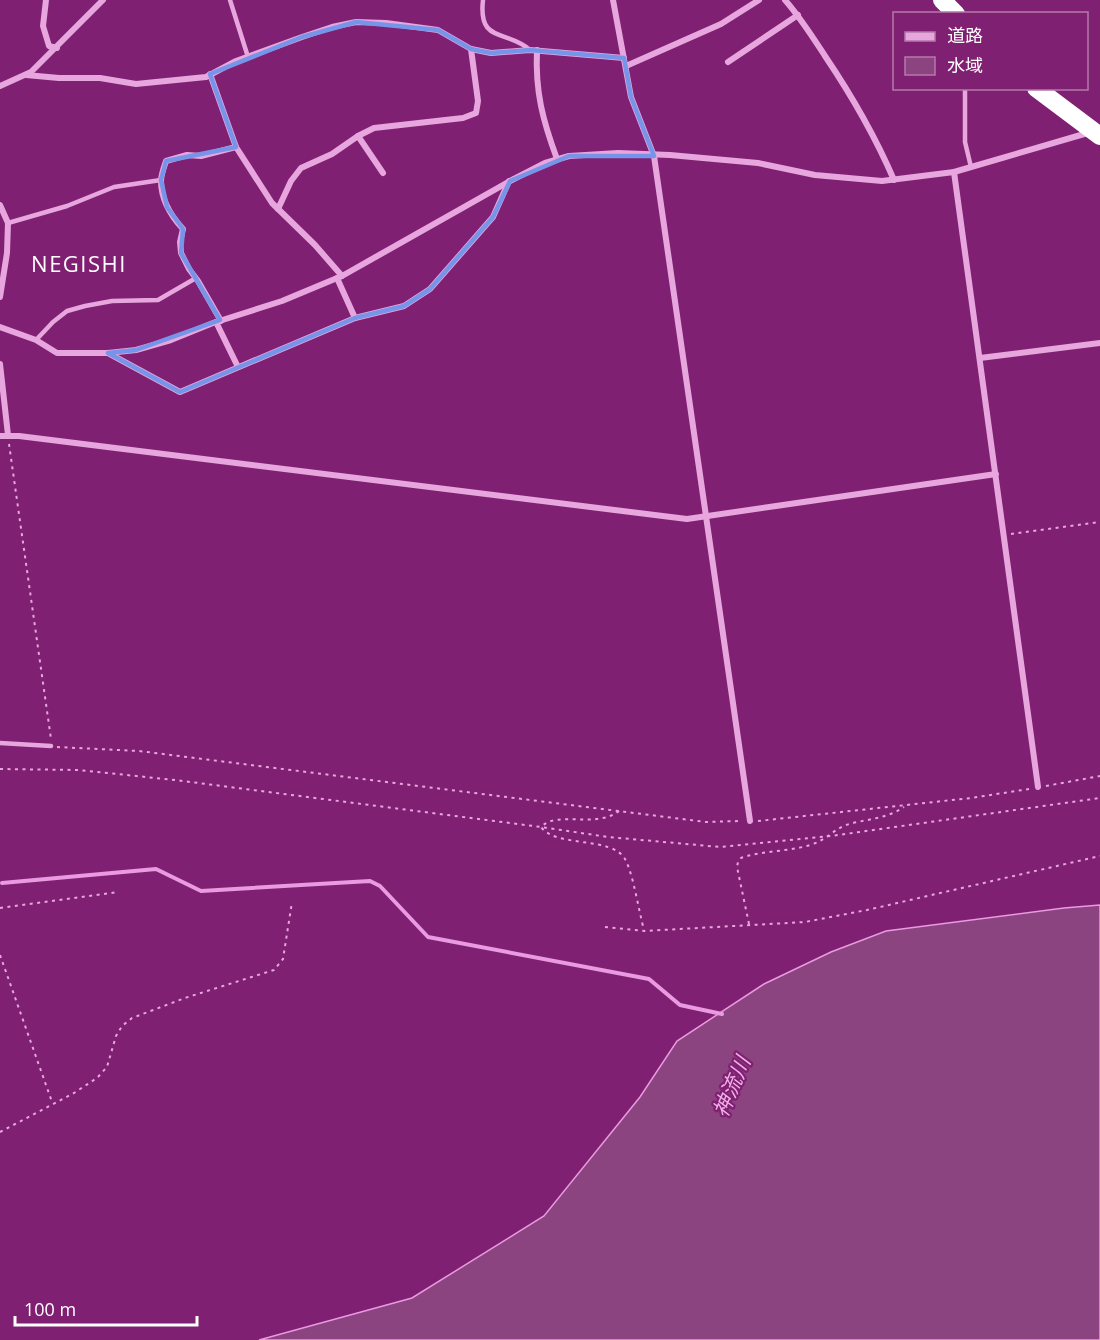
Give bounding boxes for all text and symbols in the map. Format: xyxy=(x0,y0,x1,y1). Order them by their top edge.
legend xyxy=(893,12,1088,90)
text: 道路 xyxy=(947,23,983,47)
text: 水域 xyxy=(947,53,983,77)
district label: NEGISHI xyxy=(31,248,127,278)
water label: 神流川 xyxy=(706,1050,757,1121)
scale bar xyxy=(15,1289,196,1327)
text: 100 m xyxy=(24,1297,76,1321)

